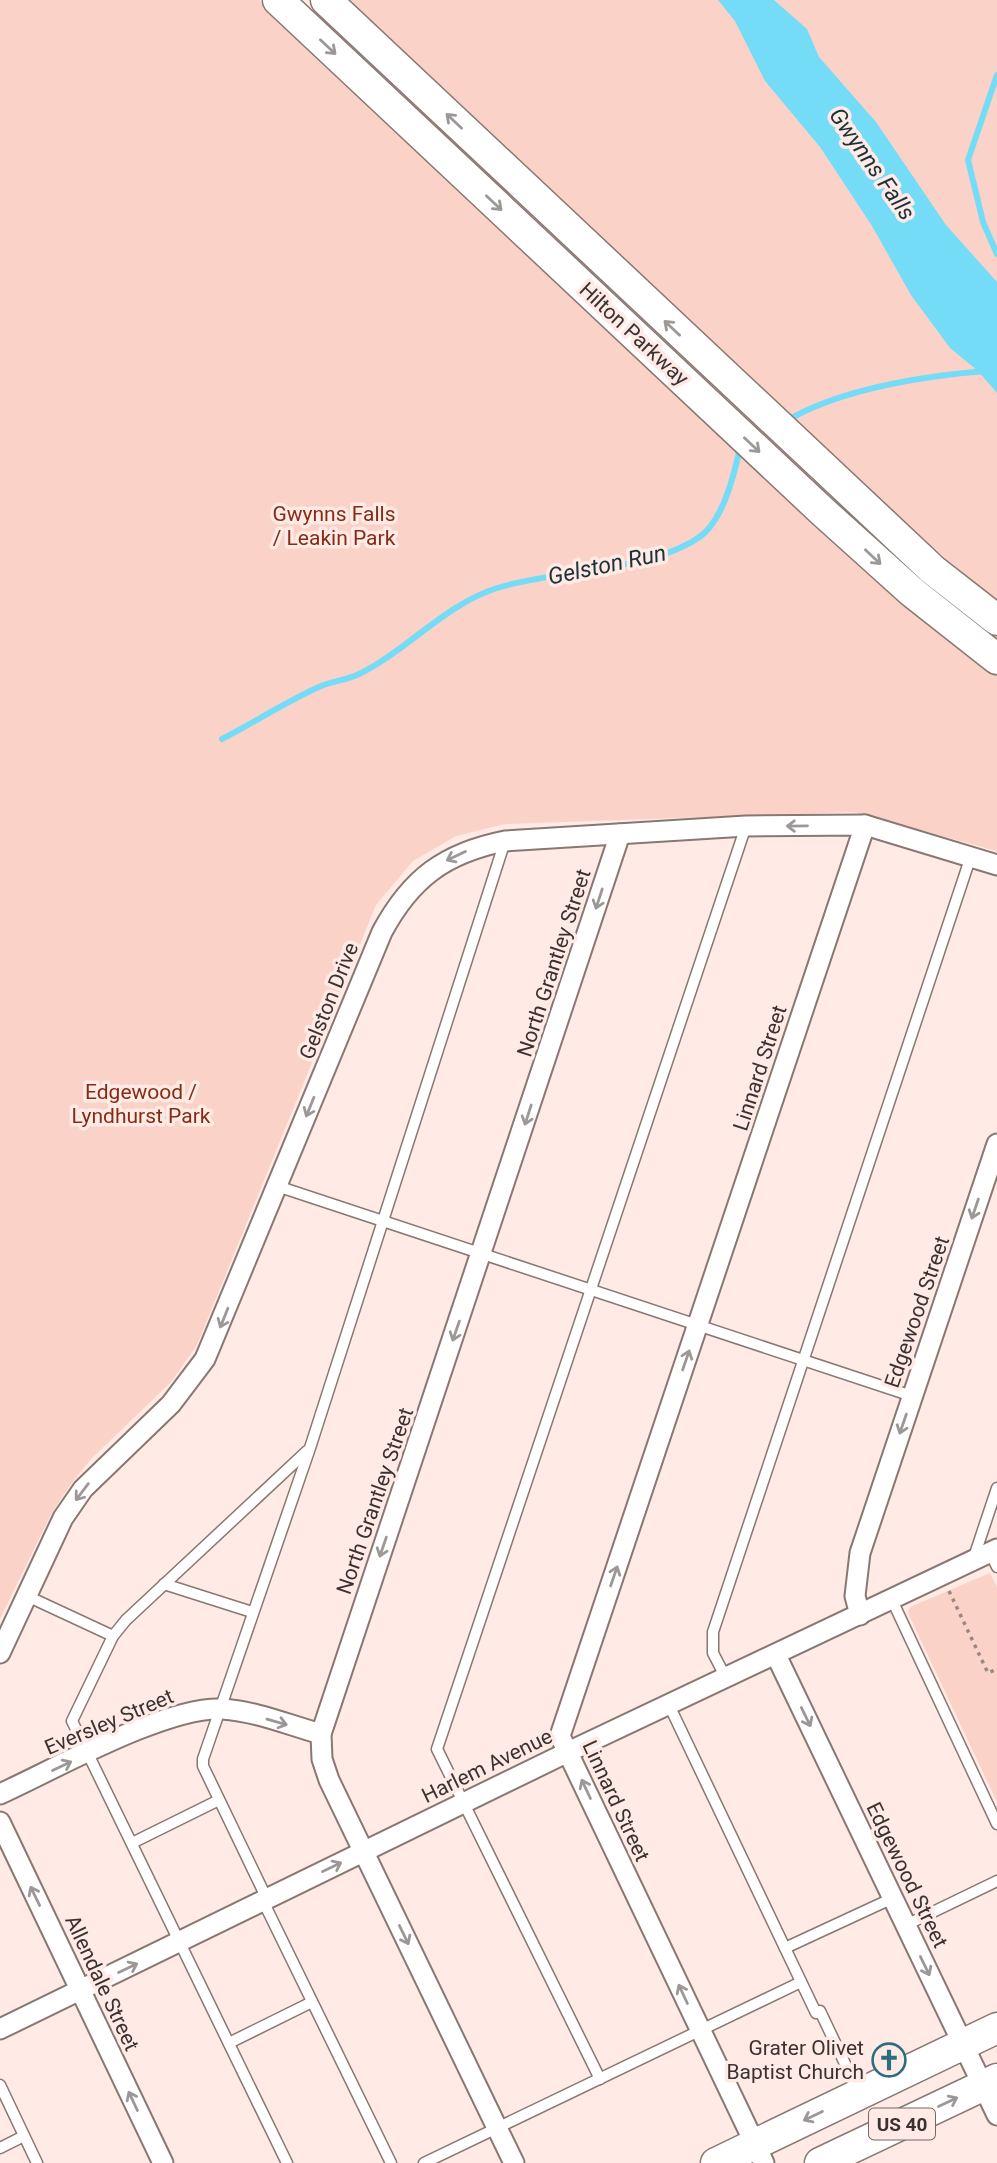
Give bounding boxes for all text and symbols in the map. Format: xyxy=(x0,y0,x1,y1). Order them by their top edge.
one-way arrow xyxy=(319,38,336,55)
water label: Gwynns Falls xyxy=(823,103,921,225)
one-way arrow xyxy=(446,112,463,129)
one-way arrow xyxy=(485,194,502,211)
street label: Hilton Parkway xyxy=(575,277,693,391)
one-way arrow xyxy=(664,319,681,336)
one-way arrow xyxy=(743,437,761,453)
park label: Gwynns Falls / Leakin Park xyxy=(273,502,396,550)
water label: Gelston Run xyxy=(545,539,669,591)
one-way arrow xyxy=(864,548,881,565)
one-way arrow xyxy=(786,819,809,833)
one-way arrow xyxy=(446,849,467,863)
street label: North Grantley Street xyxy=(512,866,596,1060)
one-way arrow xyxy=(592,888,605,910)
street label: Gelston Drive xyxy=(295,939,363,1063)
street label: Linnard Street xyxy=(728,1002,792,1134)
park label: Edgewood / Lyndhurst Park xyxy=(72,1080,211,1128)
one-way arrow xyxy=(302,1096,315,1117)
one-way arrow xyxy=(521,1104,534,1126)
one-way arrow xyxy=(968,1197,980,1219)
street label: Edgewood Street xyxy=(880,1233,954,1391)
one-way arrow xyxy=(216,1306,229,1328)
one-way arrow xyxy=(449,1320,462,1342)
one-way arrow xyxy=(681,1350,693,1372)
street label: North Grantley Street xyxy=(332,1404,418,1597)
one-way arrow xyxy=(896,1413,908,1435)
one-way arrow xyxy=(74,1482,89,1501)
one-way arrow xyxy=(376,1535,388,1557)
one-way arrow xyxy=(608,1565,621,1587)
street label: Eversley Street xyxy=(41,1684,177,1760)
one-way arrow xyxy=(799,1706,813,1727)
one-way arrow xyxy=(265,1716,287,1729)
street label: Harlem Avenue xyxy=(418,1724,556,1808)
street label: Linnard Street xyxy=(578,1737,654,1865)
one-way arrow xyxy=(51,1759,72,1772)
one-way arrow xyxy=(578,1779,592,1800)
street label: Edgewood Street xyxy=(861,1798,953,1952)
one-way arrow xyxy=(321,1860,342,1874)
one-way arrow xyxy=(28,1886,42,1907)
street label: Allendale Street xyxy=(60,1911,144,2055)
one-way arrow xyxy=(398,1924,412,1945)
one-way arrow xyxy=(919,1955,933,1976)
one-way arrow xyxy=(117,1960,138,1974)
one-way arrow xyxy=(676,1984,689,2005)
place label: Grater Olivet Baptist Church xyxy=(727,2036,864,2084)
church icon: Grater Olivet Baptist Church xyxy=(870,2041,908,2079)
one-way arrow xyxy=(126,2091,140,2112)
one-way arrow xyxy=(937,2095,958,2109)
road number: US 40 xyxy=(869,2108,935,2140)
one-way arrow xyxy=(803,2111,824,2124)

